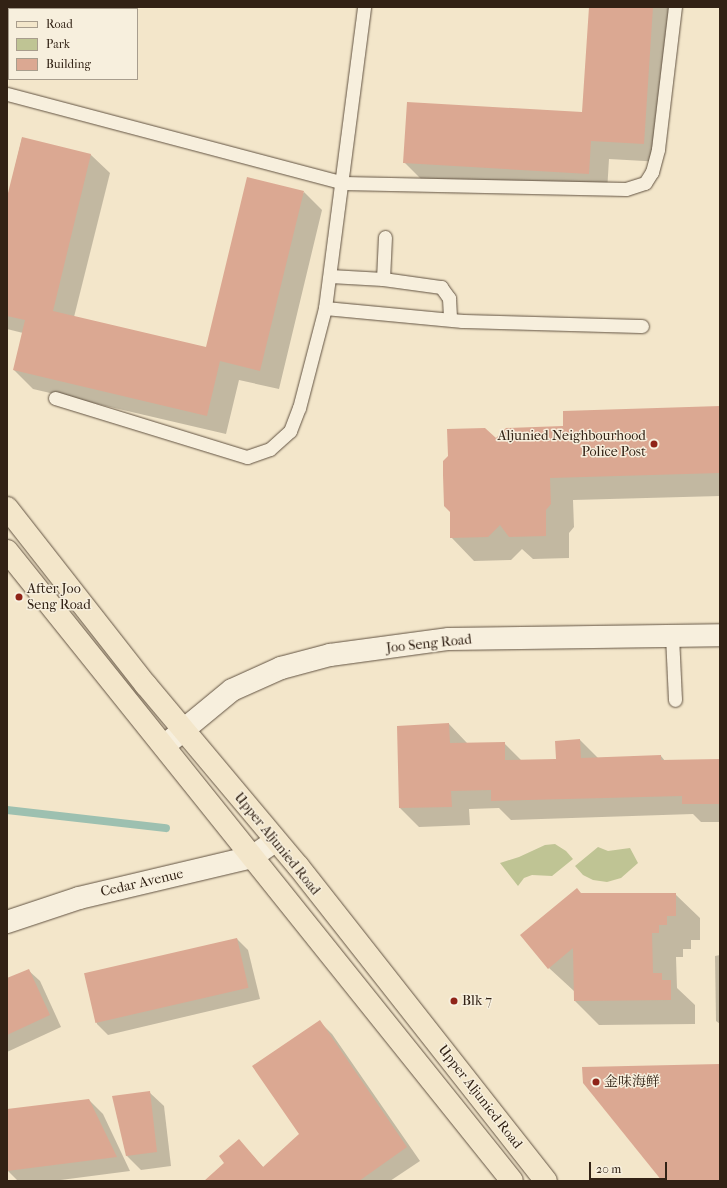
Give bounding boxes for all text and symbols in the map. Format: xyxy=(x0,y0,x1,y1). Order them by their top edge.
legend xyxy=(8,8,138,80)
text: Road xyxy=(46,17,73,31)
text: Park xyxy=(46,37,70,51)
text: Building xyxy=(46,57,91,71)
place label: Aljunied Neighbourhood Police Post xyxy=(498,428,646,460)
marker: Aljunied Neighbourhood Police Post xyxy=(649,439,659,449)
place label: After Joo Seng Road xyxy=(27,581,91,614)
marker: After Joo Seng Road xyxy=(14,592,24,602)
street label: Joo Seng Road xyxy=(385,631,473,657)
street label: Upper Aljunied Road xyxy=(230,789,324,899)
street label: Cedar Avenue xyxy=(99,865,185,901)
place label: Blk 7 xyxy=(462,993,492,1009)
marker: Blk 7 xyxy=(449,996,459,1006)
street label: Upper Aljunied Road xyxy=(434,1042,526,1152)
place label: 金味海鲜 xyxy=(604,1074,660,1090)
marker: 金味海鲜 xyxy=(591,1077,601,1087)
scale bar xyxy=(591,1154,669,1180)
text: 20 m xyxy=(596,1162,621,1176)

